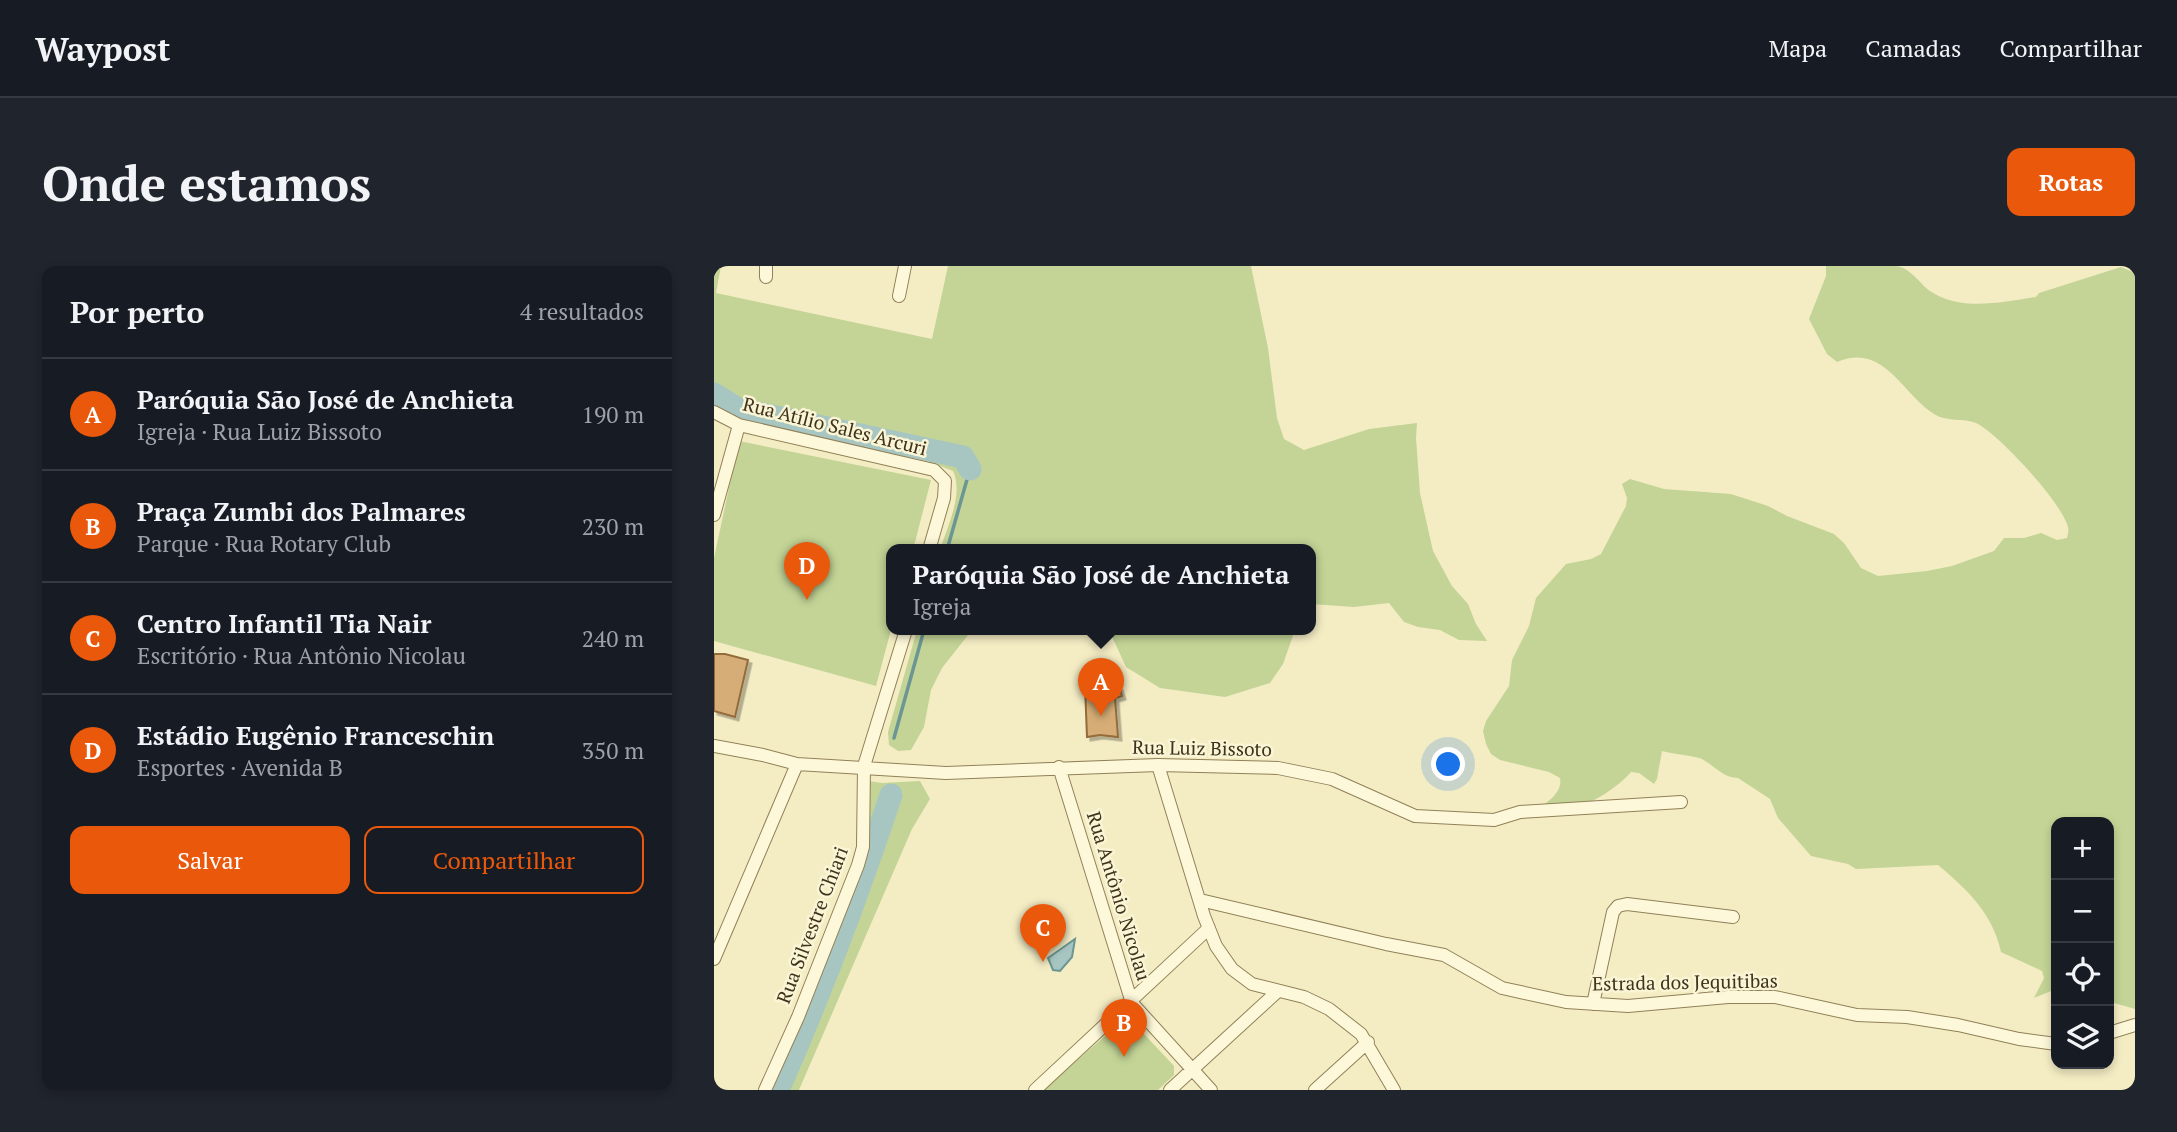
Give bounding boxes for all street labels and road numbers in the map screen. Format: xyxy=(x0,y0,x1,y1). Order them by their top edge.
street label: Rua Atílio Sales Arcuri xyxy=(740,391,930,460)
street label: Rua Luiz Bissoto xyxy=(1132,734,1272,761)
street label: Rua Antônio Nicolau xyxy=(1082,808,1157,984)
street label: Rua Silvestre Chiari xyxy=(770,843,853,1007)
street label: Estrada dos Jequitibas xyxy=(1592,967,1778,996)

